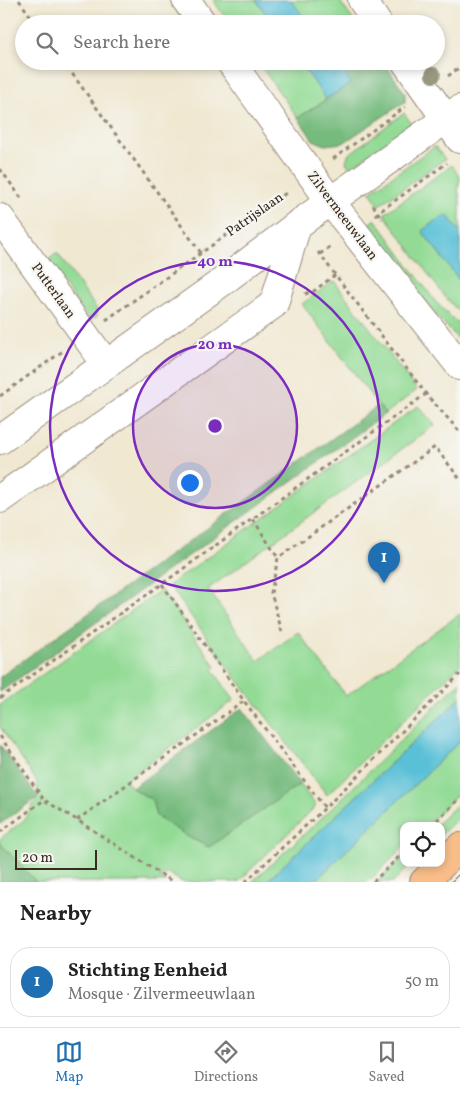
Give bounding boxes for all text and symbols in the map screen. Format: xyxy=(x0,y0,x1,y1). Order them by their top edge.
search box xyxy=(15,15,445,70)
icon: search xyxy=(33,29,61,57)
text: Search here xyxy=(73,30,170,56)
street label: Zilvermeeuwlaan xyxy=(302,167,382,265)
street label: Patrijslaan xyxy=(222,188,288,242)
text: 40 m xyxy=(197,252,233,273)
street label: Putterlaan xyxy=(26,259,80,323)
text: 20 m xyxy=(198,335,233,356)
centre of rings xyxy=(206,417,224,435)
your location xyxy=(177,470,203,496)
pin: 1 xyxy=(368,542,400,583)
map controls xyxy=(400,822,445,867)
button: locate xyxy=(400,822,445,867)
scale bar xyxy=(15,847,98,870)
text: 20 m xyxy=(22,849,53,868)
text: Nearby xyxy=(20,900,91,929)
text: Stichting Eenheid xyxy=(68,958,228,984)
text: 1 xyxy=(34,971,40,993)
text: 50 m xyxy=(405,971,439,993)
text: Mosque · Zilvermeeuwlaan xyxy=(68,984,256,1006)
tab: Map xyxy=(55,1038,83,1087)
tab: Directions xyxy=(194,1038,258,1087)
tab: Saved xyxy=(369,1038,405,1087)

